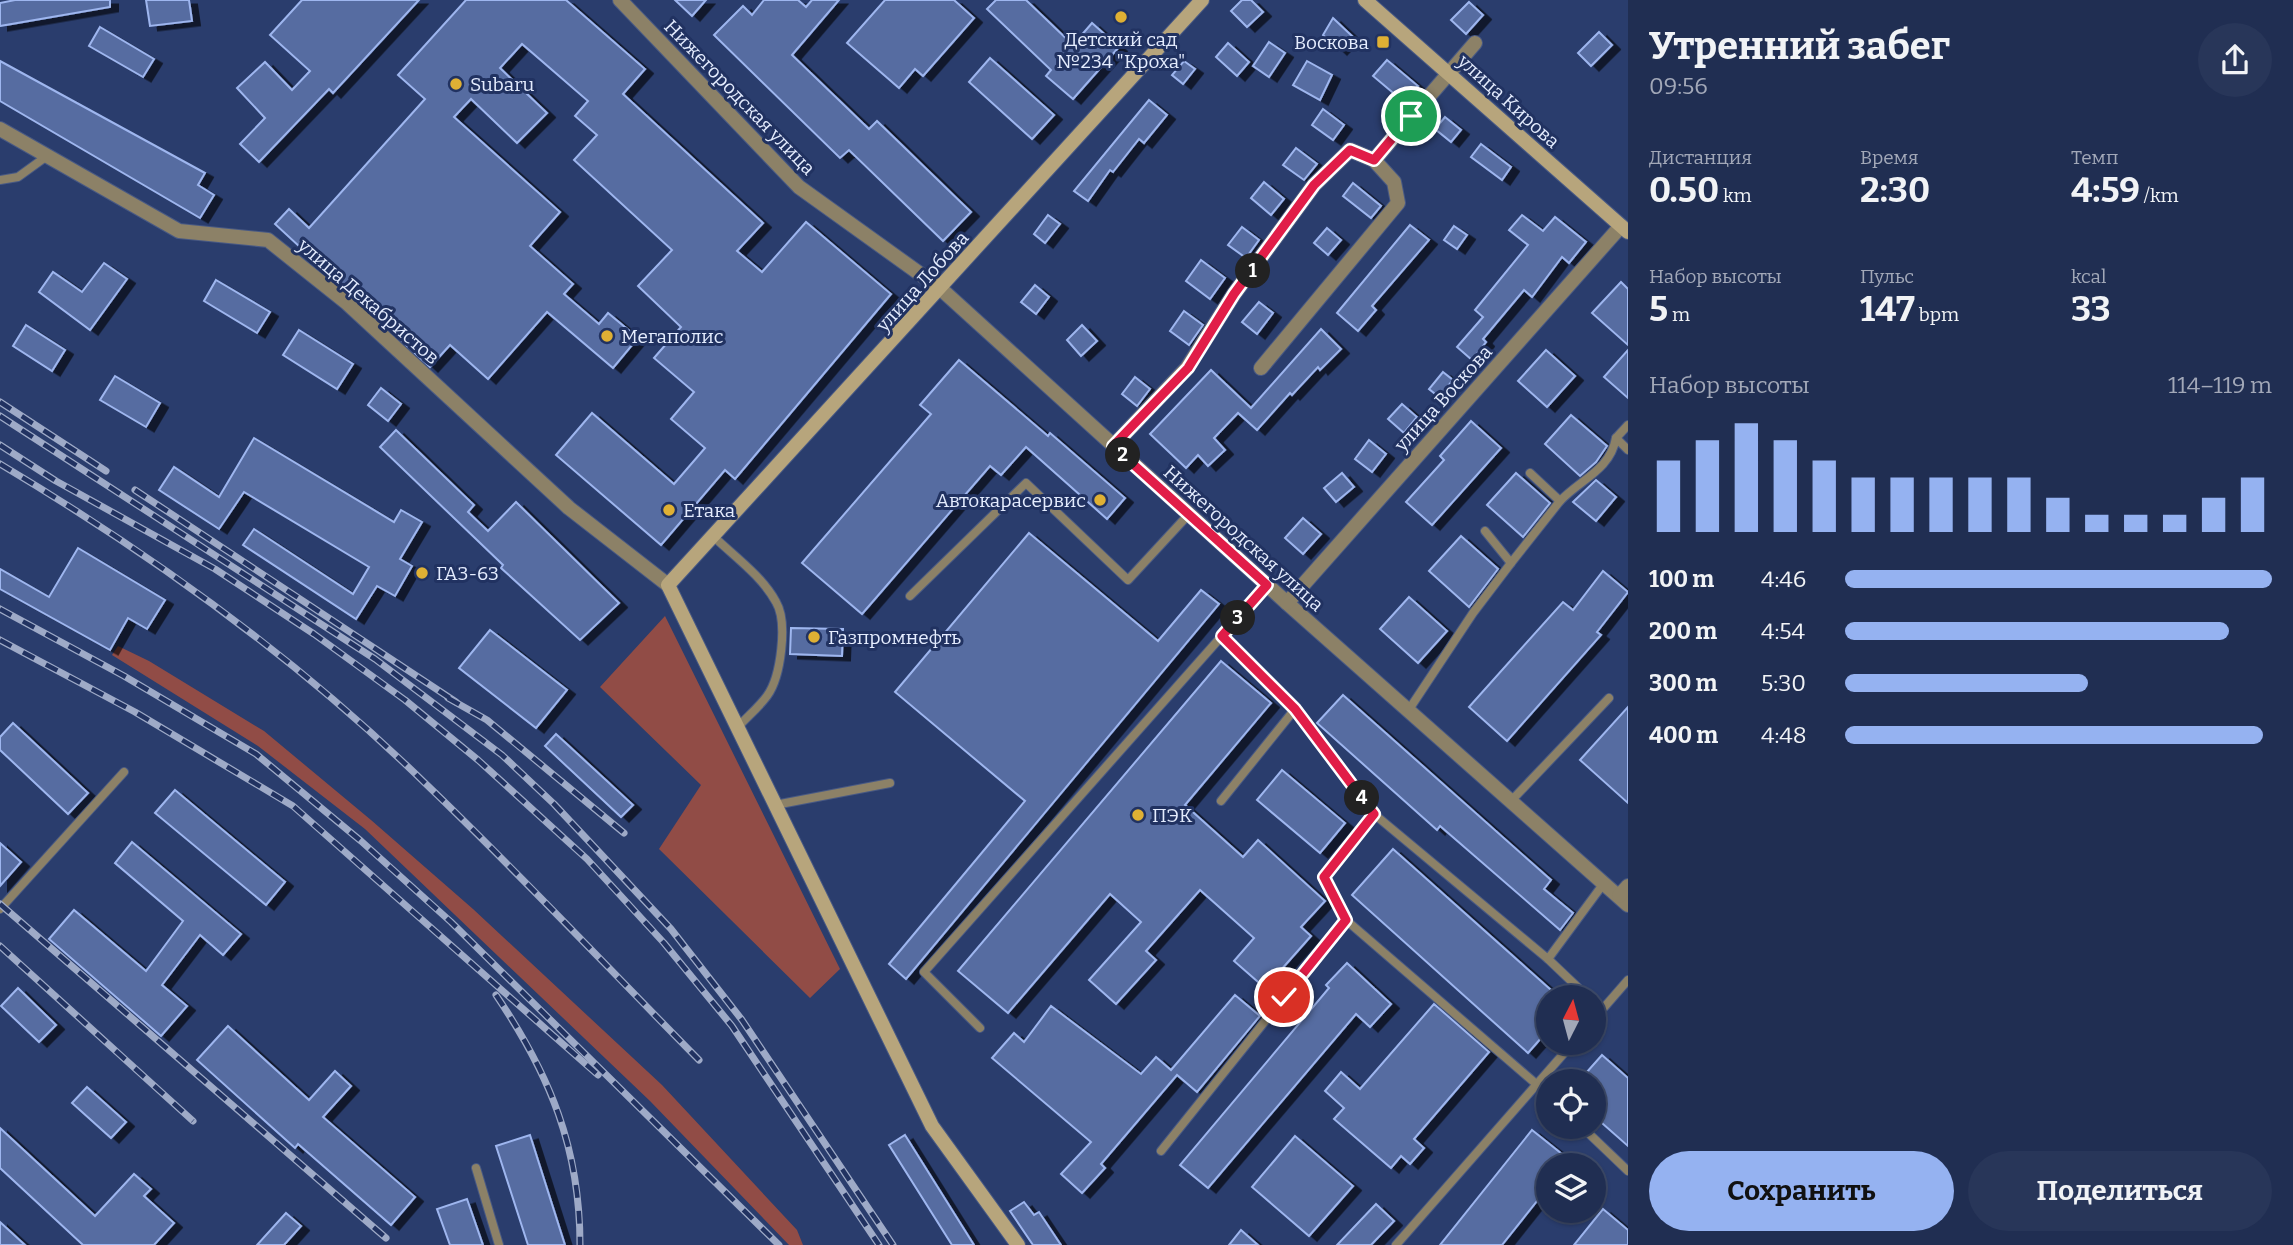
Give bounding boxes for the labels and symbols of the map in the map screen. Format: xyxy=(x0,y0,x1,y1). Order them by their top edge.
marker: Детский сад №234 "Кроха" xyxy=(1113,9,1129,25)
street label: Нижегородская улица xyxy=(659,15,820,180)
place label: Детский сад №234 "Кроха" xyxy=(1057,28,1185,73)
place label: Воскова xyxy=(1294,31,1370,54)
marker: Воскова xyxy=(1375,34,1391,50)
street label: улица Кирова xyxy=(1452,49,1565,153)
place label: Subaru xyxy=(470,73,535,96)
marker: Subaru xyxy=(448,76,464,92)
pin xyxy=(1381,86,1441,146)
street label: улица Лобова xyxy=(871,226,974,337)
street label: улица Декабристов xyxy=(293,233,444,369)
pin: 1 xyxy=(1236,254,1270,288)
place label: Мегаполис xyxy=(621,325,724,348)
marker: Мегаполис xyxy=(599,328,615,344)
street label: улица Воскова xyxy=(1389,340,1497,457)
pin: 2 xyxy=(1106,438,1140,472)
street label: Нижегородская улица xyxy=(1159,461,1329,617)
place label: Автокарасервис xyxy=(936,489,1086,512)
marker: Автокарасервис xyxy=(1092,492,1108,508)
place label: Етака xyxy=(683,499,736,522)
marker: Етака xyxy=(661,502,677,518)
place label: ГАЗ-63 xyxy=(436,562,499,585)
marker: ГАЗ-63 xyxy=(414,565,430,581)
pin: 3 xyxy=(1220,600,1256,636)
place label: Газпромнефть xyxy=(828,626,961,649)
marker: Газпромнефть xyxy=(806,629,822,645)
pin: 4 xyxy=(1344,780,1380,816)
place label: ПЭК xyxy=(1152,804,1193,827)
marker: ПЭК xyxy=(1130,807,1146,823)
pin xyxy=(1254,967,1314,1027)
north arrow xyxy=(1536,985,1606,1055)

